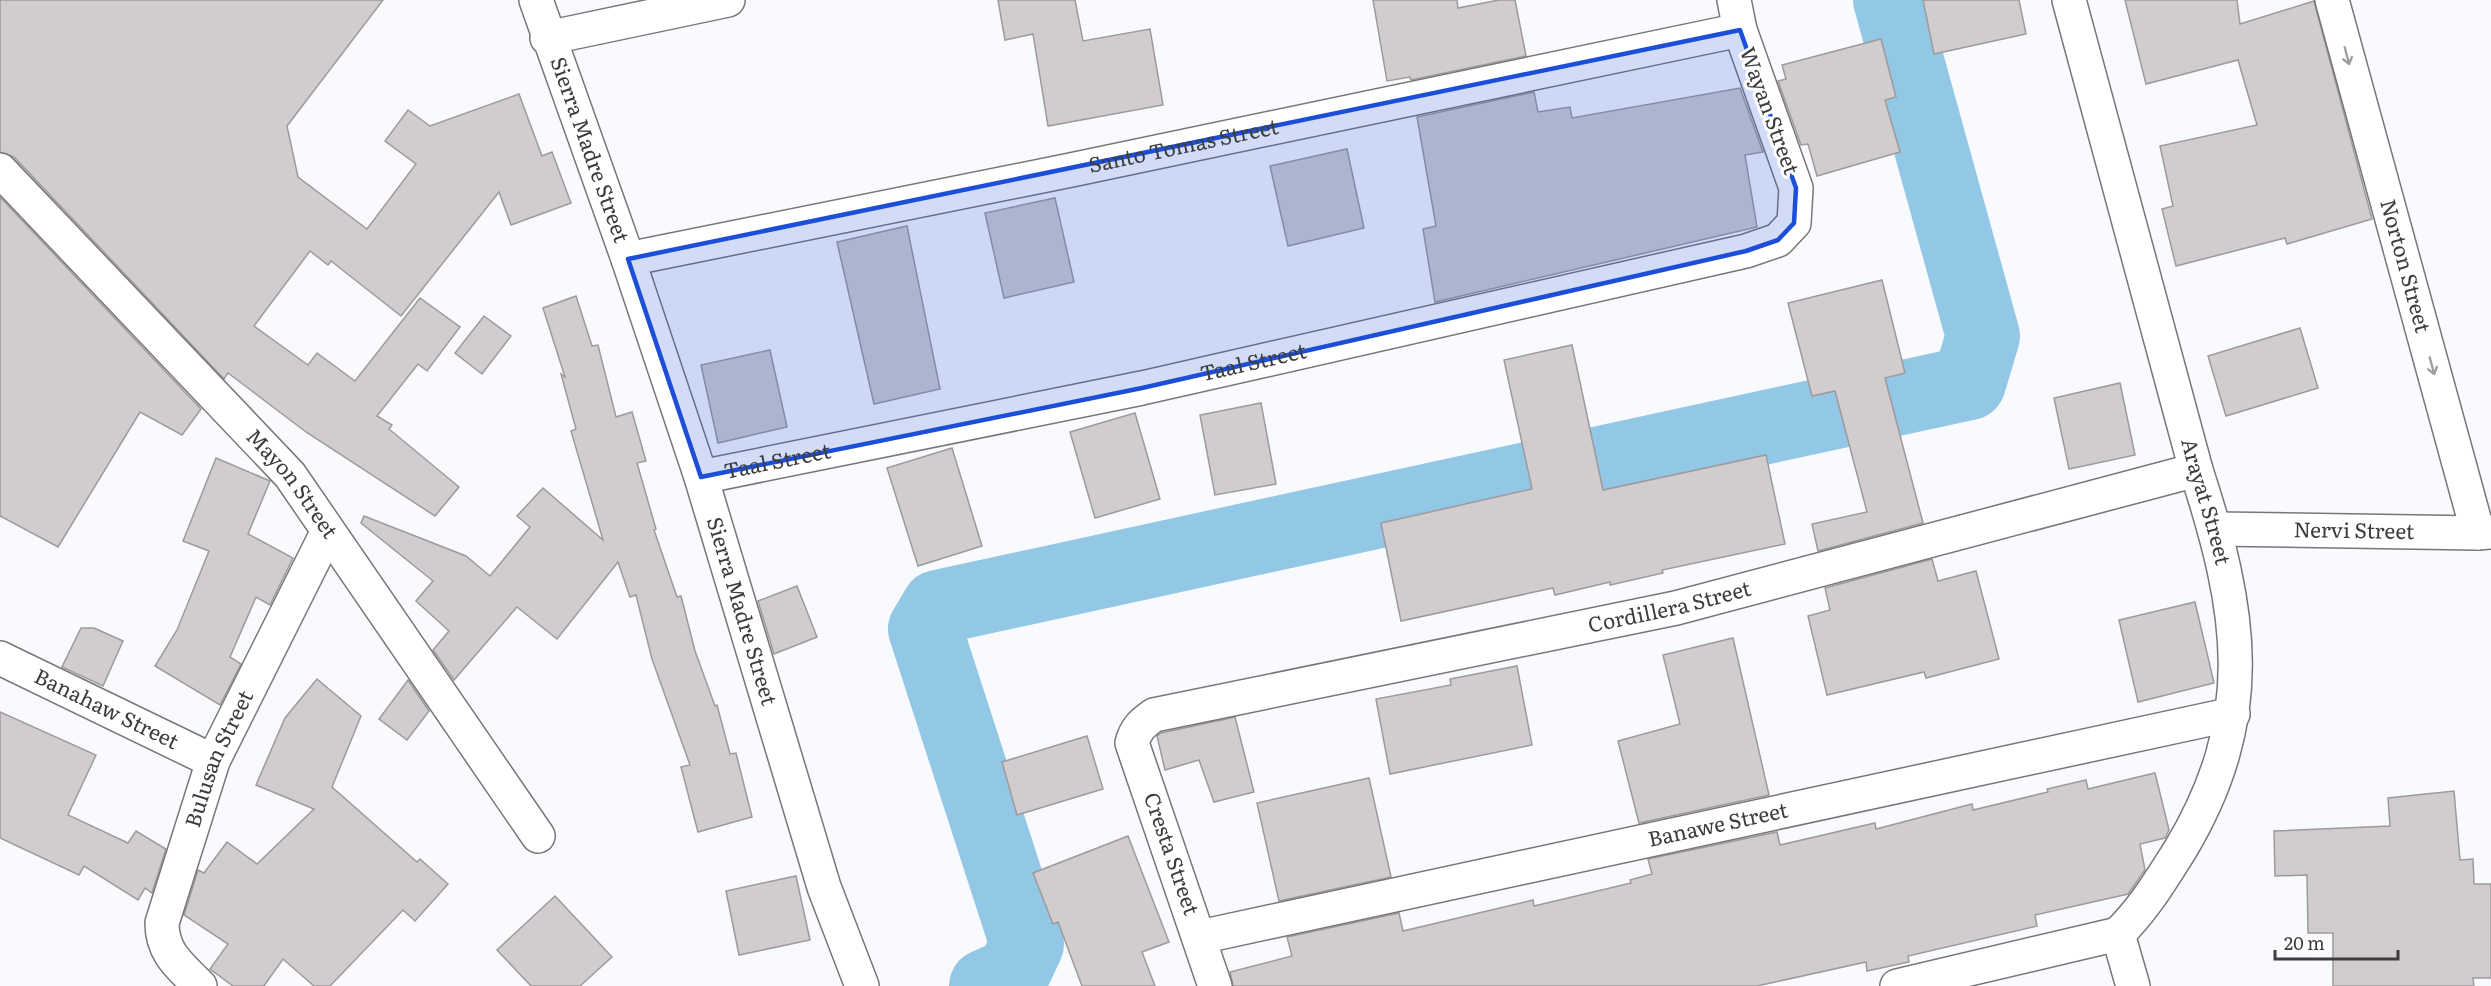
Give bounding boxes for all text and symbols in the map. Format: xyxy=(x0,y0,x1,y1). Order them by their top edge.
street label: Wayan Street xyxy=(1734,42,1809,179)
one-way arrow xyxy=(2342,47,2353,66)
street label: Sierra Madre Street xyxy=(544,52,639,247)
street label: Santo Tomas Street xyxy=(1086,109,1281,179)
street label: Norton Street xyxy=(2374,195,2441,336)
street label: Taal Street xyxy=(1197,333,1309,387)
one-way arrow xyxy=(2427,356,2438,375)
street label: Mayon Street xyxy=(240,420,347,544)
street label: Taal Street xyxy=(721,433,833,485)
street label: Arayat Street xyxy=(2175,434,2241,568)
street label: Nervi Street xyxy=(2293,512,2415,545)
street label: Sierra Madre Street xyxy=(701,513,787,709)
street label: Cordillera Street xyxy=(1585,571,1754,639)
street label: Banahaw Street xyxy=(30,659,185,755)
street label: Bulusan Street xyxy=(175,684,259,831)
street label: Cresta Street xyxy=(1138,788,1209,919)
street label: Banawe Street xyxy=(1645,792,1791,853)
scale bar xyxy=(2275,923,2398,961)
text: 20 m xyxy=(2284,929,2325,956)

